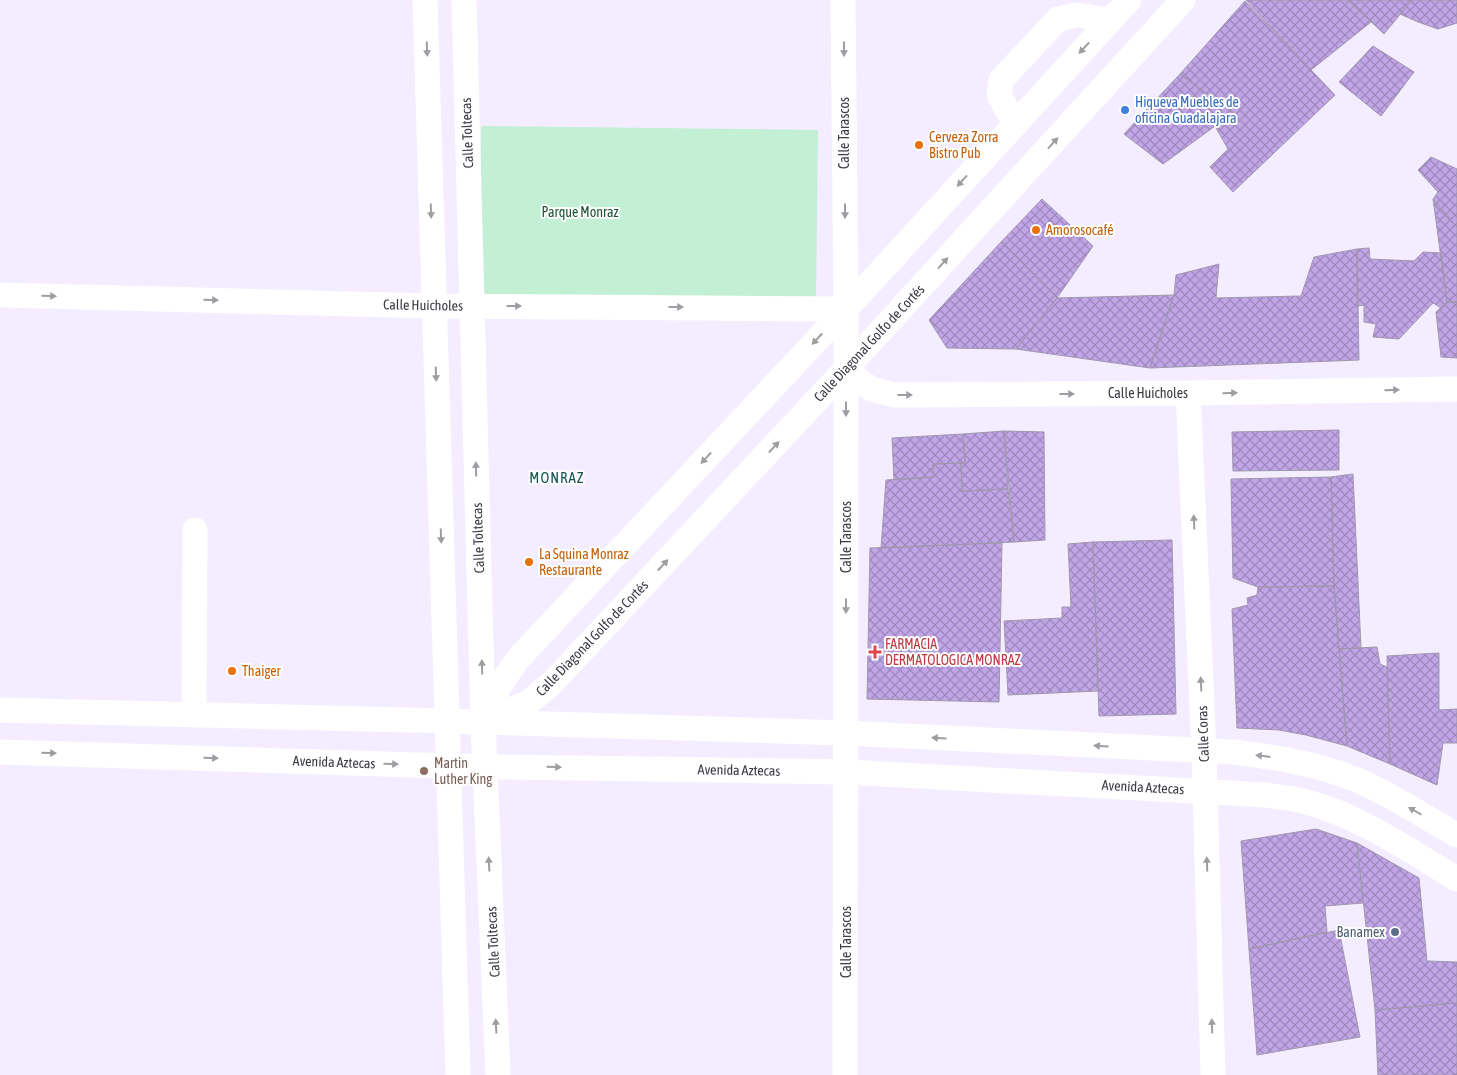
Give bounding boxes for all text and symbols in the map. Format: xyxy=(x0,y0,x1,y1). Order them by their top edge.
one-way arrow xyxy=(423,41,431,57)
one-way arrow xyxy=(840,41,848,57)
one-way arrow xyxy=(1078,42,1090,54)
place label: Hiqueva Muebles de oficina Guadalajara xyxy=(1135,94,1239,126)
street label: Calle Toltecas xyxy=(458,97,476,169)
street label: Calle Tarascos xyxy=(836,97,852,169)
marker: Hiqueva Muebles de oficina Guadalajara xyxy=(1119,104,1131,116)
place label: Cerveza Zorra Bistro Pub xyxy=(929,129,999,161)
one-way arrow xyxy=(1047,136,1058,149)
marker: Cerveza Zorra Bistro Pub xyxy=(913,139,925,151)
one-way arrow xyxy=(956,175,968,187)
one-way arrow xyxy=(427,203,435,219)
one-way arrow xyxy=(841,203,849,219)
park label: Parque Monraz xyxy=(541,204,619,220)
place label: Amorosocafé xyxy=(1046,222,1114,238)
marker: Amorosocafé xyxy=(1030,224,1042,236)
one-way arrow xyxy=(937,257,949,269)
street label: Calle Diagonal Golfo de Cortés xyxy=(811,281,927,405)
one-way arrow xyxy=(41,292,57,300)
one-way arrow xyxy=(203,296,219,304)
street label: Calle Huicholes xyxy=(383,296,463,314)
one-way arrow xyxy=(506,302,522,310)
one-way arrow xyxy=(668,303,684,311)
one-way arrow xyxy=(811,333,823,345)
one-way arrow xyxy=(432,366,440,382)
street label: Calle Huicholes xyxy=(1108,385,1188,401)
one-way arrow xyxy=(1384,386,1400,394)
one-way arrow xyxy=(1222,388,1238,396)
one-way arrow xyxy=(1059,390,1075,398)
one-way arrow xyxy=(897,391,913,399)
one-way arrow xyxy=(842,401,850,417)
one-way arrow xyxy=(768,440,779,453)
one-way arrow xyxy=(700,452,712,464)
one-way arrow xyxy=(472,461,480,477)
district label: MONRAZ xyxy=(529,469,585,486)
street label: Calle Tarascos xyxy=(838,501,854,573)
street label: Calle Toltecas xyxy=(469,502,487,574)
one-way arrow xyxy=(1189,513,1197,529)
one-way arrow xyxy=(438,528,446,544)
place label: La Squina Monraz Restaurante xyxy=(539,546,629,578)
marker: La Squina Monraz Restaurante xyxy=(523,556,535,568)
one-way arrow xyxy=(657,560,669,572)
street label: Calle Diagonal Golfo de Cortés xyxy=(533,577,651,699)
one-way arrow xyxy=(842,598,850,614)
place label: FARMACIA DERMATOLOGICA MONRAZ xyxy=(885,636,1021,668)
marker: FARMACIA DERMATOLOGICA MONRAZ xyxy=(869,646,881,658)
one-way arrow xyxy=(478,658,486,674)
place label: Thaiger xyxy=(242,663,281,679)
marker: Thaiger xyxy=(226,665,238,677)
one-way arrow xyxy=(1196,676,1204,692)
street label: Calle Coras xyxy=(1194,705,1212,763)
one-way arrow xyxy=(931,733,947,741)
one-way arrow xyxy=(1093,741,1109,749)
one-way arrow xyxy=(41,749,57,757)
one-way arrow xyxy=(1255,752,1271,760)
street label: Avenida Aztecas xyxy=(292,753,376,771)
one-way arrow xyxy=(203,755,219,763)
place label: Martin Luther King xyxy=(434,755,492,787)
one-way arrow xyxy=(383,760,399,768)
street label: Avenida Aztecas xyxy=(698,761,780,779)
one-way arrow xyxy=(546,763,562,771)
marker: Martin Luther King xyxy=(418,765,430,777)
street label: Avenida Aztecas xyxy=(1101,777,1185,797)
one-way arrow xyxy=(1407,807,1422,815)
one-way arrow xyxy=(485,856,493,872)
one-way arrow xyxy=(1202,856,1210,872)
street label: Calle Toltecas xyxy=(483,906,503,978)
street label: Calle Tarascos xyxy=(838,906,854,978)
place label: Banamex xyxy=(1337,924,1385,940)
marker: Banamex xyxy=(1389,926,1401,938)
one-way arrow xyxy=(492,1018,500,1034)
one-way arrow xyxy=(1207,1018,1215,1034)

